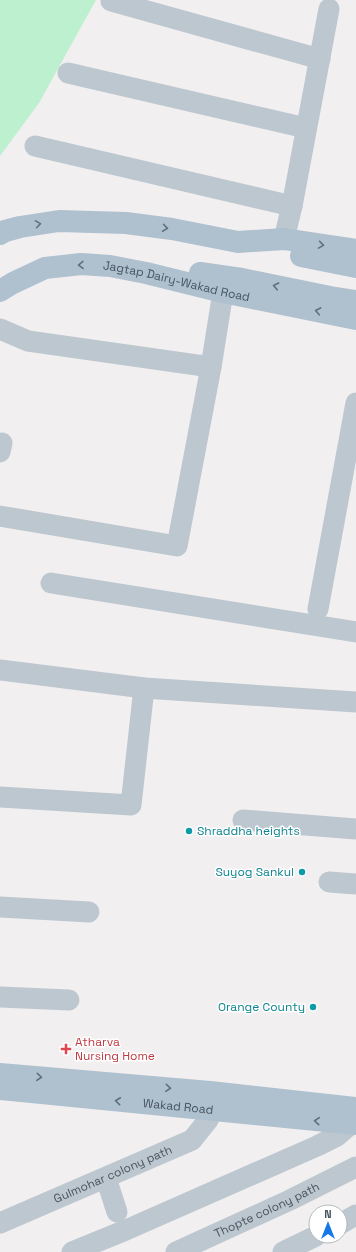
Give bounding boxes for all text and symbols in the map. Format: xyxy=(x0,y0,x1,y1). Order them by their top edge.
one-way arrow xyxy=(34,220,41,229)
one-way arrow xyxy=(162,223,168,232)
one-way arrow xyxy=(318,240,324,249)
street label: Jagtap Dairy-Wakad Road xyxy=(102,258,251,305)
one-way arrow xyxy=(78,261,84,269)
one-way arrow xyxy=(273,283,280,291)
one-way arrow xyxy=(315,307,321,315)
place label: Shraddha heights xyxy=(197,823,300,839)
marker: Shraddha heights xyxy=(184,826,194,836)
place label: Suyog Sankul xyxy=(215,864,294,880)
marker: Suyog Sankul xyxy=(297,867,307,877)
place label: Orange County xyxy=(218,999,305,1015)
marker: Orange County xyxy=(308,1002,318,1012)
place label: Atharva Nursing Home xyxy=(75,1034,155,1064)
marker: Atharva Nursing Home xyxy=(60,1043,72,1055)
one-way arrow xyxy=(36,1073,42,1082)
one-way arrow xyxy=(165,1084,171,1093)
street label: Wakad Road xyxy=(142,1095,214,1118)
one-way arrow xyxy=(115,1097,121,1106)
one-way arrow xyxy=(314,1116,320,1125)
street label: Gulmohar colony path xyxy=(51,1142,175,1207)
street label: Thopte colony path xyxy=(211,1179,322,1242)
north arrow xyxy=(308,1204,348,1244)
text: N xyxy=(324,1207,332,1221)

